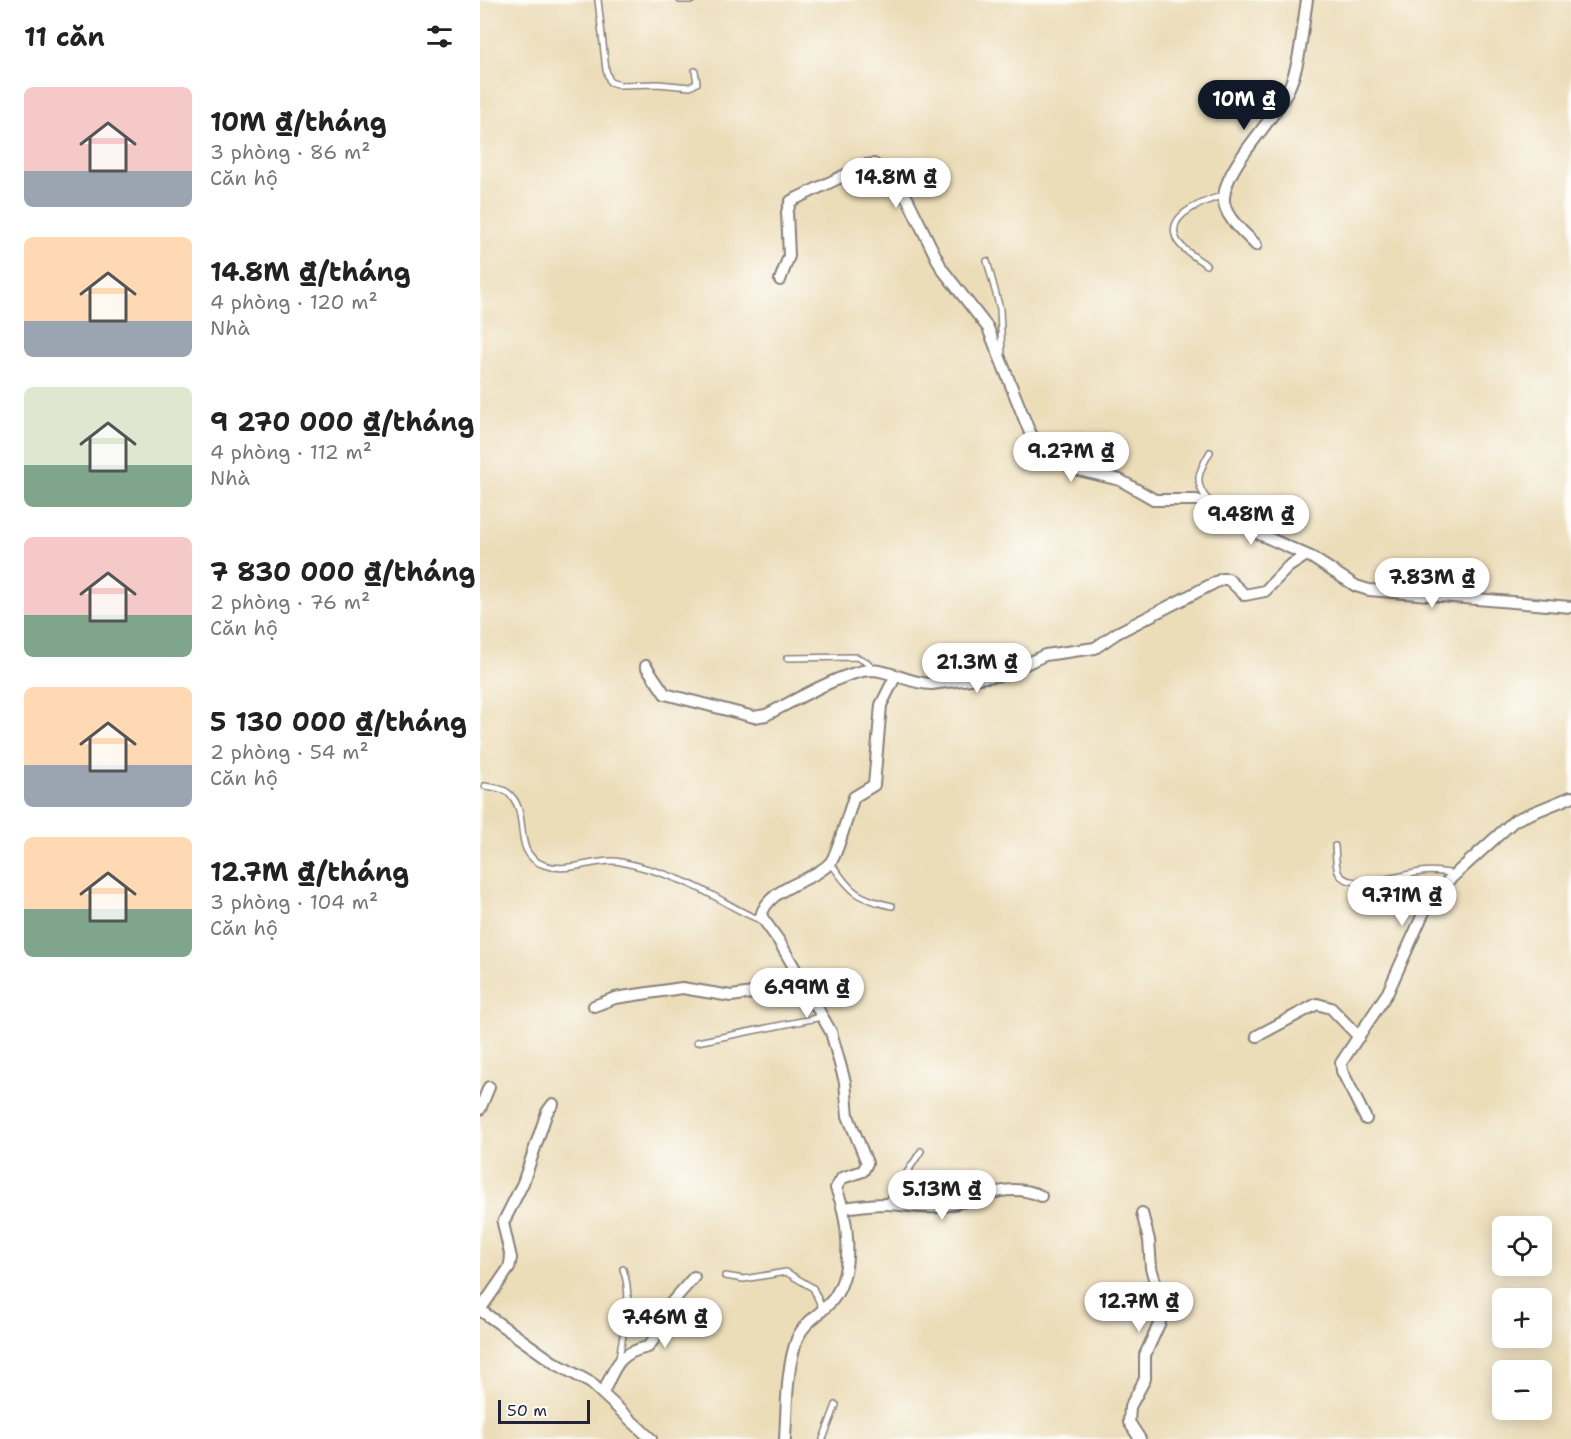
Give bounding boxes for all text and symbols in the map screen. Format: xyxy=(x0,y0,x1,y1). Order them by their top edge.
text: 11 căn xyxy=(24,19,105,54)
icon: filters xyxy=(423,20,456,53)
pin: 10M ₫ xyxy=(1202,80,1286,131)
text: 10M ₫ xyxy=(1212,86,1276,112)
text: 10M ₫/tháng xyxy=(210,104,387,139)
icon: home xyxy=(72,111,144,183)
text: 3 phòng · 86 m² xyxy=(210,139,370,165)
pin: 14.8M ₫ xyxy=(841,158,951,209)
text: 14.8M ₫ xyxy=(855,164,937,190)
text: Căn hộ xyxy=(210,165,278,191)
text: 14.8M ₫/tháng xyxy=(210,254,411,289)
icon: home xyxy=(72,261,144,333)
text: 4 phòng · 120 m² xyxy=(210,289,378,315)
text: Nhà xyxy=(210,315,250,341)
text: 9 270 000 ₫/tháng xyxy=(210,404,474,439)
icon: home xyxy=(72,411,144,483)
pin: 9.27M ₫ xyxy=(1016,432,1126,483)
text: 9.27M ₫ xyxy=(1027,438,1115,464)
text: 4 phòng · 112 m² xyxy=(210,439,372,465)
text: Nhà xyxy=(210,465,250,491)
pin: 9.48M ₫ xyxy=(1196,495,1306,546)
text: 9.48M ₫ xyxy=(1207,501,1295,527)
text: 7 830 000 ₫/tháng xyxy=(210,554,475,589)
pin: 7.83M ₫ xyxy=(1377,558,1487,609)
icon: home xyxy=(72,561,144,633)
text: 7.83M ₫ xyxy=(1389,564,1475,590)
text: 2 phòng · 76 m² xyxy=(210,589,370,615)
text: Căn hộ xyxy=(210,615,278,641)
pin: 21.3M ₫ xyxy=(922,643,1032,694)
text: 21.3M ₫ xyxy=(936,649,1018,675)
text: 5 130 000 ₫/tháng xyxy=(210,704,467,739)
icon: home xyxy=(72,711,144,783)
text: 2 phòng · 54 m² xyxy=(210,739,369,765)
text: Căn hộ xyxy=(210,765,278,791)
text: 12.7M ₫/tháng xyxy=(210,854,409,889)
icon: home xyxy=(72,861,144,933)
pin: 9.71M ₫ xyxy=(1347,876,1457,927)
text: 9.71M ₫ xyxy=(1362,882,1442,908)
text: 3 phòng · 104 m² xyxy=(210,889,378,915)
text: Căn hộ xyxy=(210,915,278,941)
pin: 6.99M ₫ xyxy=(752,968,862,1019)
text: 6.99M ₫ xyxy=(764,974,850,1000)
pin: 5.13M ₫ xyxy=(887,1170,997,1221)
text: 5.13M ₫ xyxy=(902,1176,982,1202)
map controls xyxy=(1492,1216,1552,1420)
button: locate xyxy=(1492,1216,1552,1276)
pin: 12.7M ₫ xyxy=(1084,1282,1194,1333)
text: 12.7M ₫ xyxy=(1098,1288,1180,1314)
button: + xyxy=(1492,1288,1552,1348)
pin: 7.46M ₫ xyxy=(610,1298,720,1349)
text: 7.46M ₫ xyxy=(622,1304,708,1330)
button: − xyxy=(1492,1360,1552,1420)
scale bar xyxy=(498,1397,590,1424)
text: 50 m xyxy=(507,1400,547,1421)

